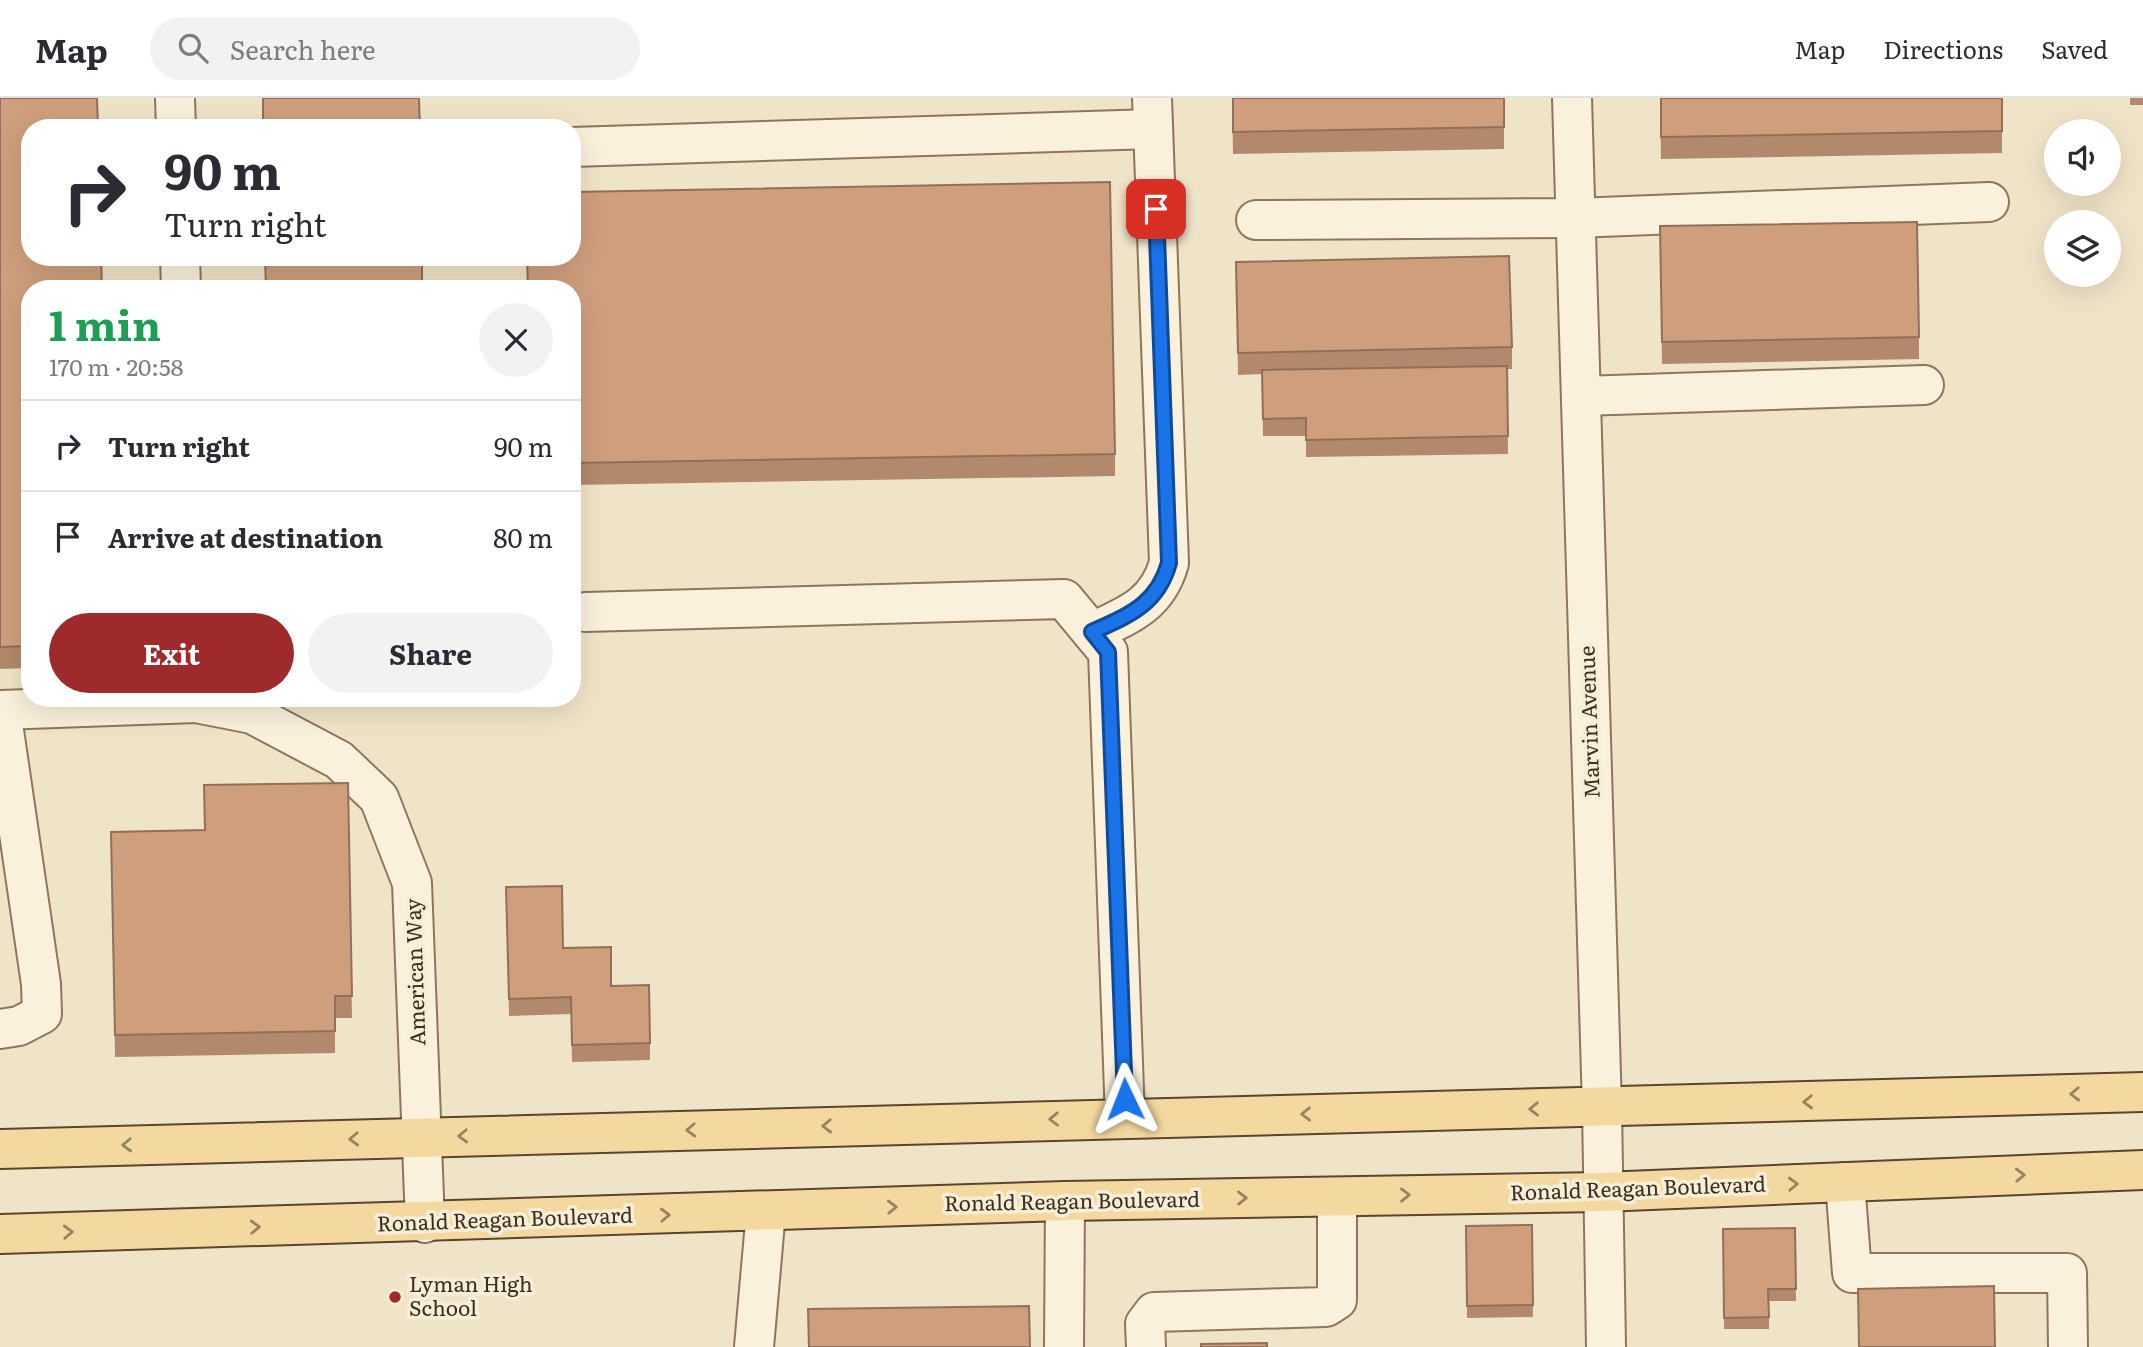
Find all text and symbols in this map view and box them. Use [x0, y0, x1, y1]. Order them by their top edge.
search box [150, 17, 640, 80]
text: Map [35, 24, 108, 73]
icon: search [174, 29, 212, 67]
text: Search here [230, 29, 376, 68]
text: Map [1794, 31, 1845, 66]
text: Directions [1883, 31, 2003, 66]
text: Saved [2041, 31, 2108, 66]
map controls [2044, 119, 2121, 287]
button: sound [2044, 119, 2121, 196]
text: 90 m [164, 132, 281, 205]
icon: right [49, 147, 140, 238]
pin [1126, 179, 1186, 239]
icon: arrive [1137, 190, 1175, 228]
text: Turn right [164, 199, 326, 247]
button: layers [2044, 210, 2121, 287]
text: 1 min [49, 292, 161, 354]
button: close [479, 303, 553, 377]
text: 170 m · 20:58 [49, 349, 183, 383]
text: Turn right [108, 426, 250, 465]
text: 90 m [494, 426, 553, 465]
icon: right [49, 427, 87, 465]
text: Arrive at destination [108, 517, 383, 556]
text: 80 m [493, 517, 553, 556]
icon: arrive [49, 518, 87, 556]
button: Exit [49, 613, 294, 693]
button: Share [308, 613, 553, 693]
street label: Marvin Avenue [1569, 645, 1606, 799]
street label: American Way [395, 897, 432, 1046]
position arrow [1088, 1062, 1162, 1136]
one-way arrow [2069, 1086, 2080, 1101]
one-way arrow [1802, 1094, 1813, 1109]
one-way arrow [1528, 1101, 1538, 1117]
one-way arrow [1300, 1106, 1311, 1122]
one-way arrow [1048, 1112, 1059, 1127]
one-way arrow [821, 1118, 832, 1133]
one-way arrow [685, 1122, 696, 1137]
one-way arrow [457, 1128, 468, 1143]
one-way arrow [348, 1131, 359, 1146]
one-way arrow [121, 1138, 132, 1153]
street label: Ronald Reagan Boulevard [1509, 1167, 1766, 1206]
one-way arrow [2015, 1168, 2026, 1183]
one-way arrow [1787, 1177, 1798, 1192]
street label: Ronald Reagan Boulevard [944, 1182, 1200, 1217]
one-way arrow [1400, 1188, 1411, 1203]
one-way arrow [1238, 1190, 1248, 1206]
street label: Ronald Reagan Boulevard [376, 1198, 633, 1237]
one-way arrow [887, 1199, 898, 1214]
one-way arrow [660, 1207, 671, 1222]
one-way arrow [249, 1220, 260, 1235]
one-way arrow [63, 1225, 74, 1240]
place label: Lyman High School [409, 1267, 533, 1322]
marker: Lyman High School [387, 1289, 403, 1305]

